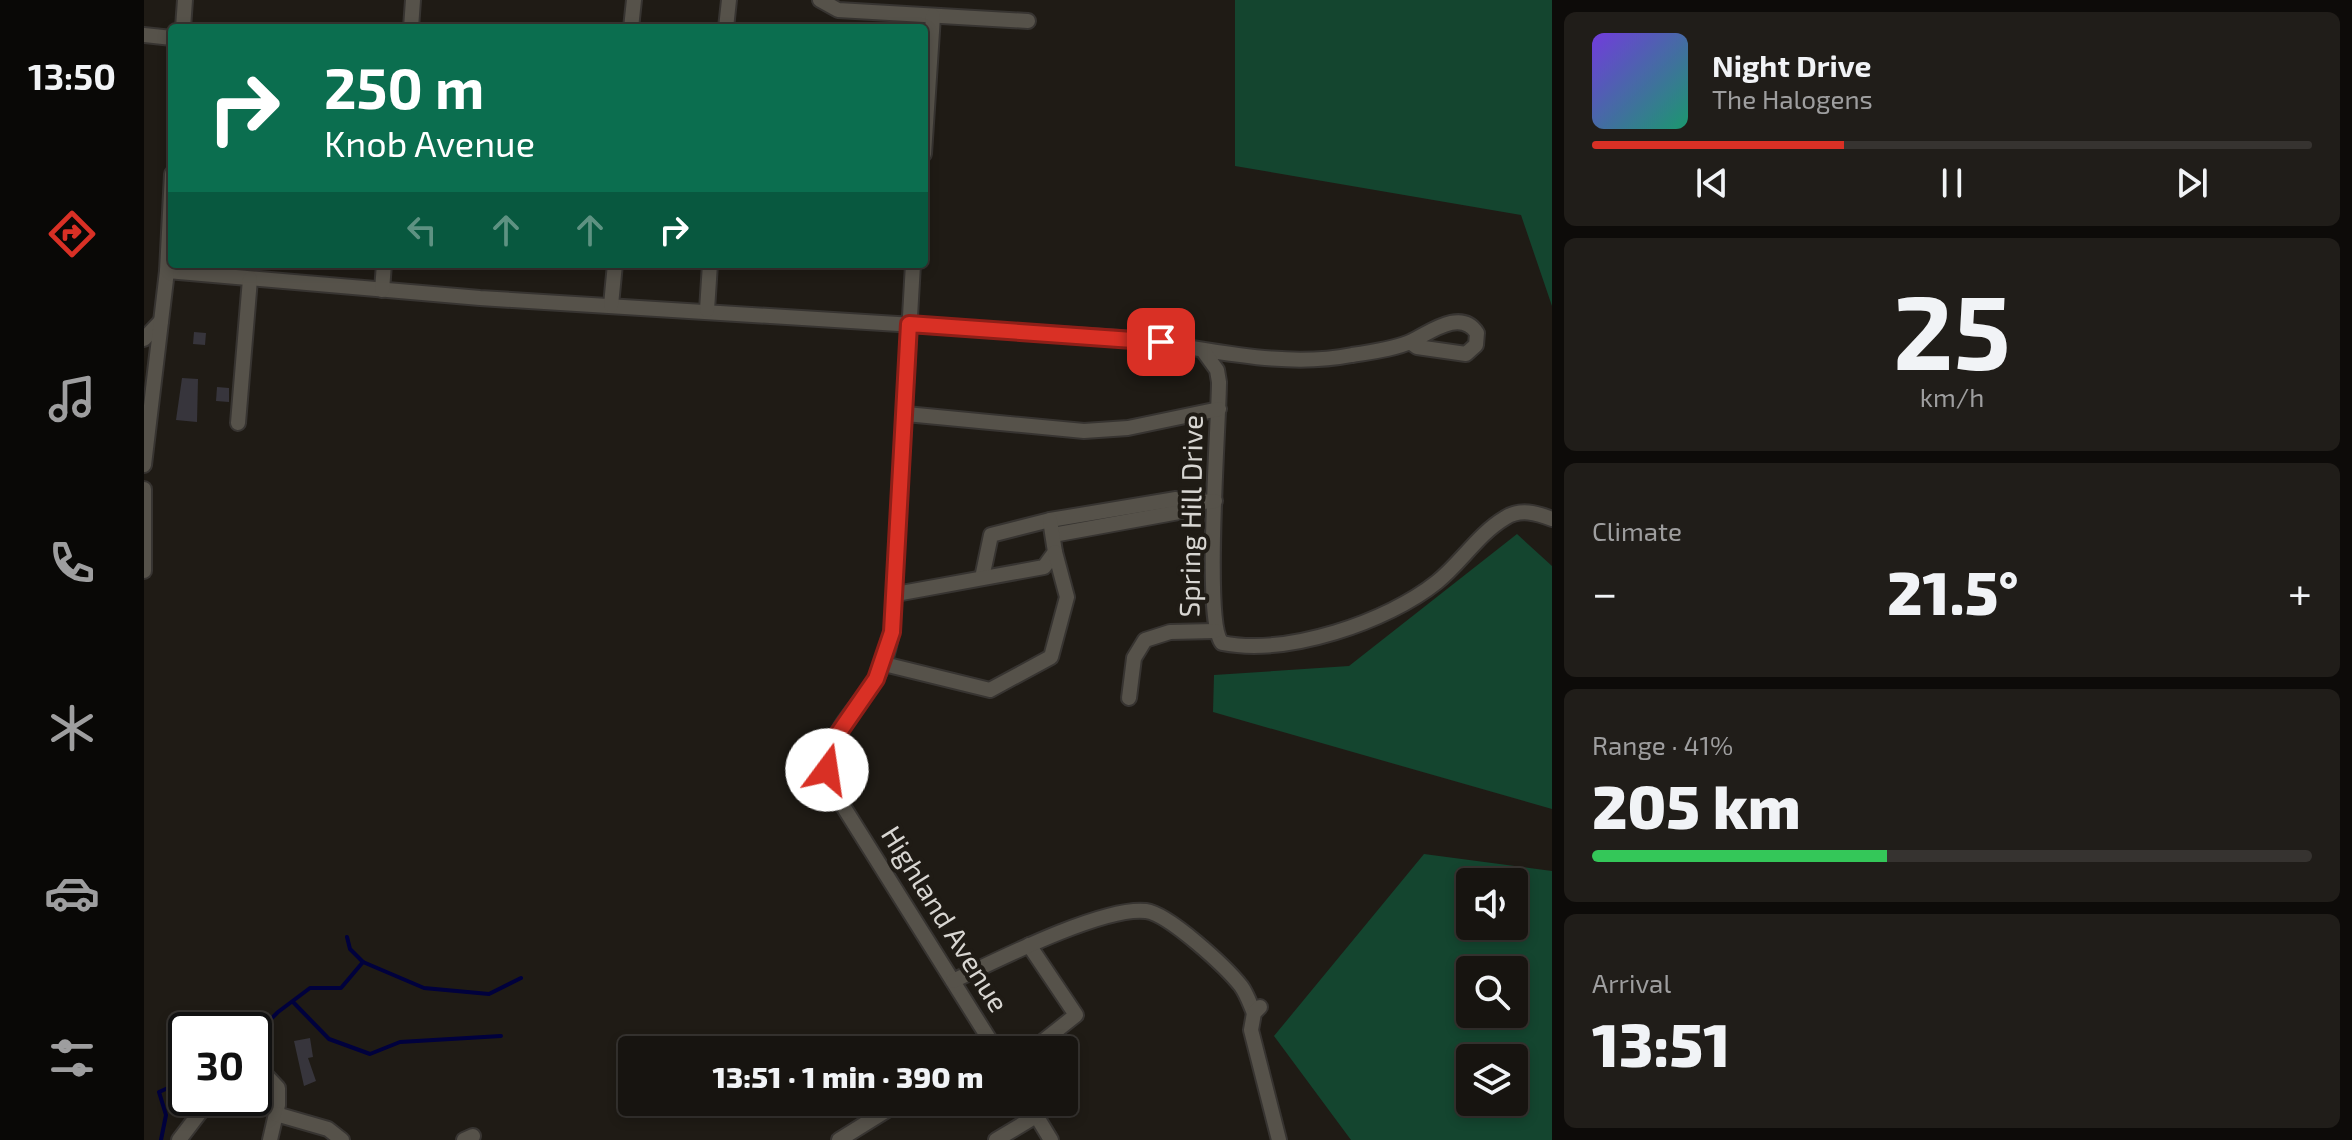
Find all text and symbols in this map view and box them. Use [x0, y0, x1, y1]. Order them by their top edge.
text: Night Drive [1712, 47, 1871, 83]
text: 250 m [324, 53, 484, 120]
text: 13:50 [28, 54, 116, 97]
icon: right [192, 56, 296, 160]
text: The Halogens [1712, 83, 1873, 114]
text: Knob Avenue [324, 121, 535, 164]
icon: previous [1690, 161, 1734, 205]
icon: pause [1930, 161, 1974, 205]
icon: next [2170, 161, 2214, 205]
icon: directions [44, 206, 100, 262]
icon: left [400, 208, 444, 252]
icon: ahead [484, 208, 528, 252]
icon: ahead [568, 208, 612, 252]
icon: right [652, 208, 696, 252]
text: 25 [1893, 266, 2011, 391]
pin [1127, 308, 1195, 376]
icon: arrive [1139, 320, 1183, 364]
icon: music [44, 371, 100, 427]
text: km/h [1920, 381, 1984, 412]
street label: Spring Hill Drive [1171, 414, 1209, 618]
text: Climate [1592, 515, 1682, 546]
icon: phone [44, 535, 100, 591]
text: 21.5° [1887, 555, 2018, 627]
text: − [1592, 565, 1618, 618]
text: + [2288, 565, 2312, 618]
icon: climate [44, 700, 100, 756]
position arrow [785, 728, 869, 812]
text: Range · 41% [1592, 729, 1733, 760]
text: 205 km [1592, 769, 1801, 841]
street label: Highland Avenue [875, 819, 1017, 1018]
icon: car [44, 865, 100, 921]
map controls [1456, 868, 1528, 1116]
button: sound [1456, 868, 1528, 940]
button: search [1456, 956, 1528, 1028]
text: Arrival [1592, 967, 1671, 998]
text: 13:51 [1592, 1007, 1730, 1079]
speed limit sign: 30 [168, 1012, 272, 1116]
icon: filters [44, 1030, 100, 1086]
button: layers [1456, 1044, 1528, 1116]
text: 13:51 · 1 min · 390 m [712, 1058, 984, 1094]

